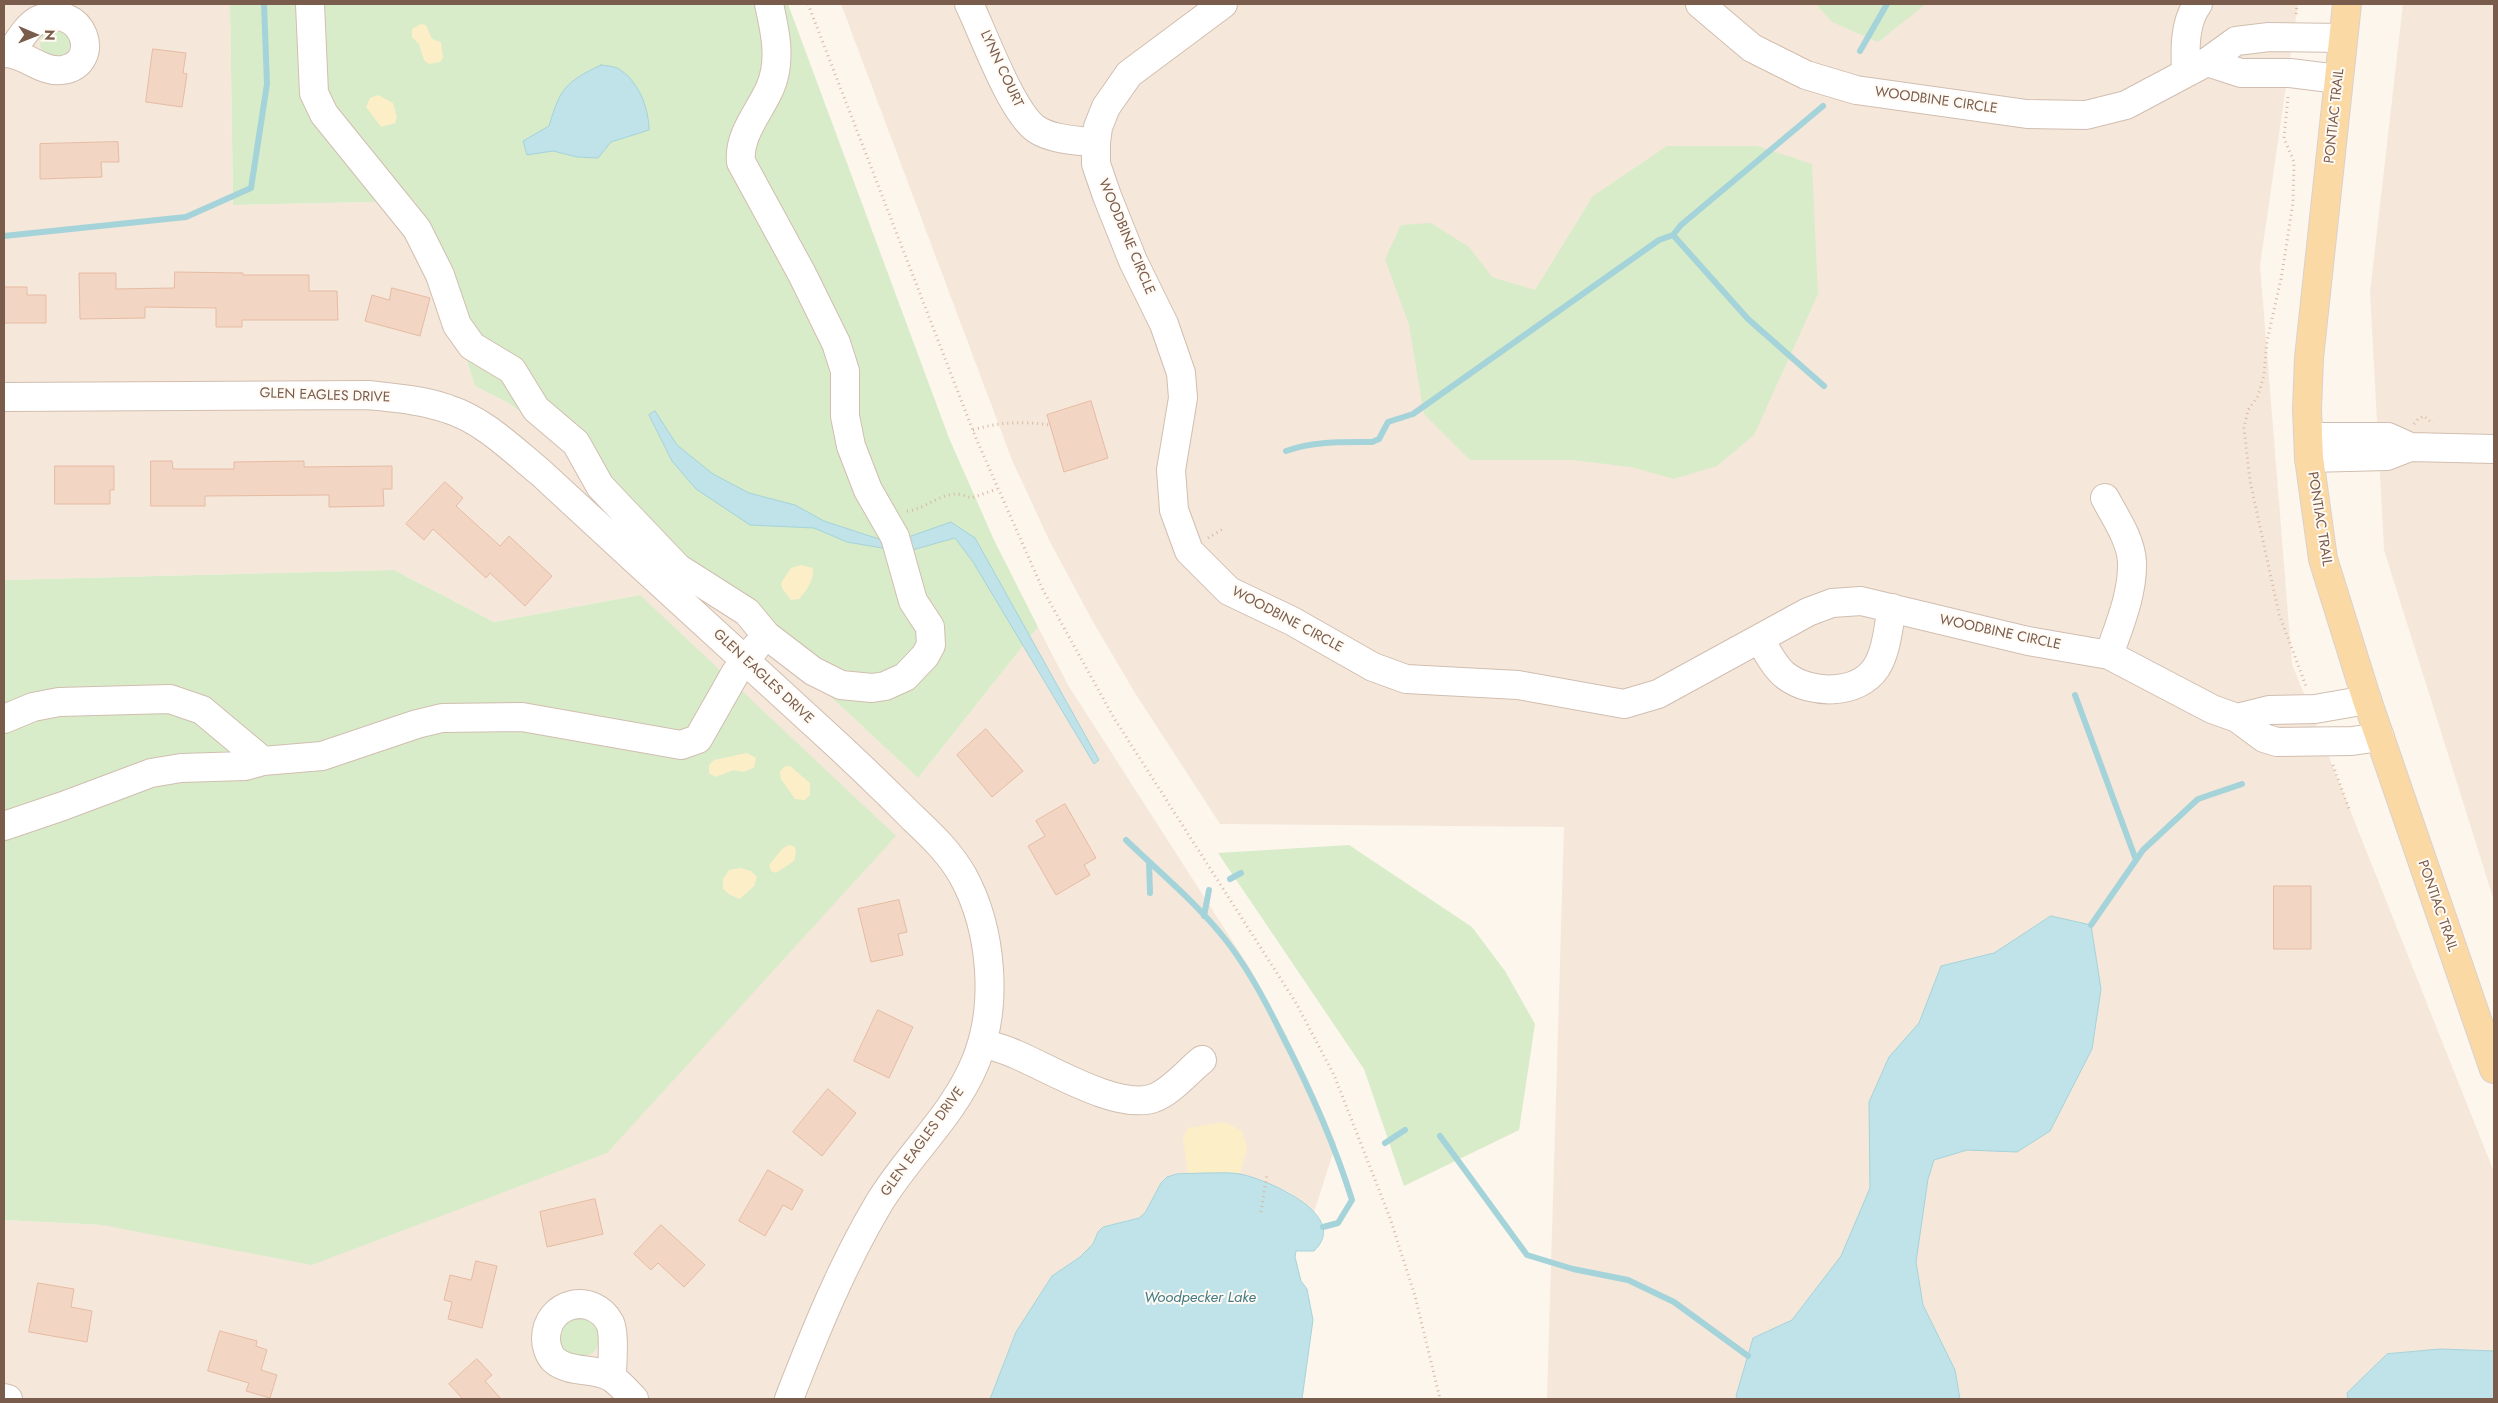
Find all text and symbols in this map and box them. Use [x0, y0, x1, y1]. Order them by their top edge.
north arrow [10, 10, 60, 60]
street label: LYNN COURT [976, 28, 1026, 110]
text: N [40, 30, 60, 41]
street label: PONTIAC TRAIL [2322, 68, 2348, 164]
street label: WOODBINE CIRCLE [1874, 84, 1998, 118]
street label: WOODBINE CIRCLE [1094, 177, 1158, 297]
street label: GLEN EAGLES DRIVE [259, 385, 391, 407]
street label: PONTIAC TRAIL [2303, 471, 2335, 567]
street label: WOODBINE CIRCLE [1228, 584, 1346, 656]
street label: WOODBINE CIRCLE [1938, 612, 2062, 654]
street label: GLEN EAGLES DRIVE [709, 626, 817, 728]
street label: PONTIAC TRAIL [2414, 858, 2460, 954]
street label: GLEN EAGLES DRIVE [878, 1084, 968, 1200]
water label: Woodpecker Lake [1144, 1289, 1256, 1307]

